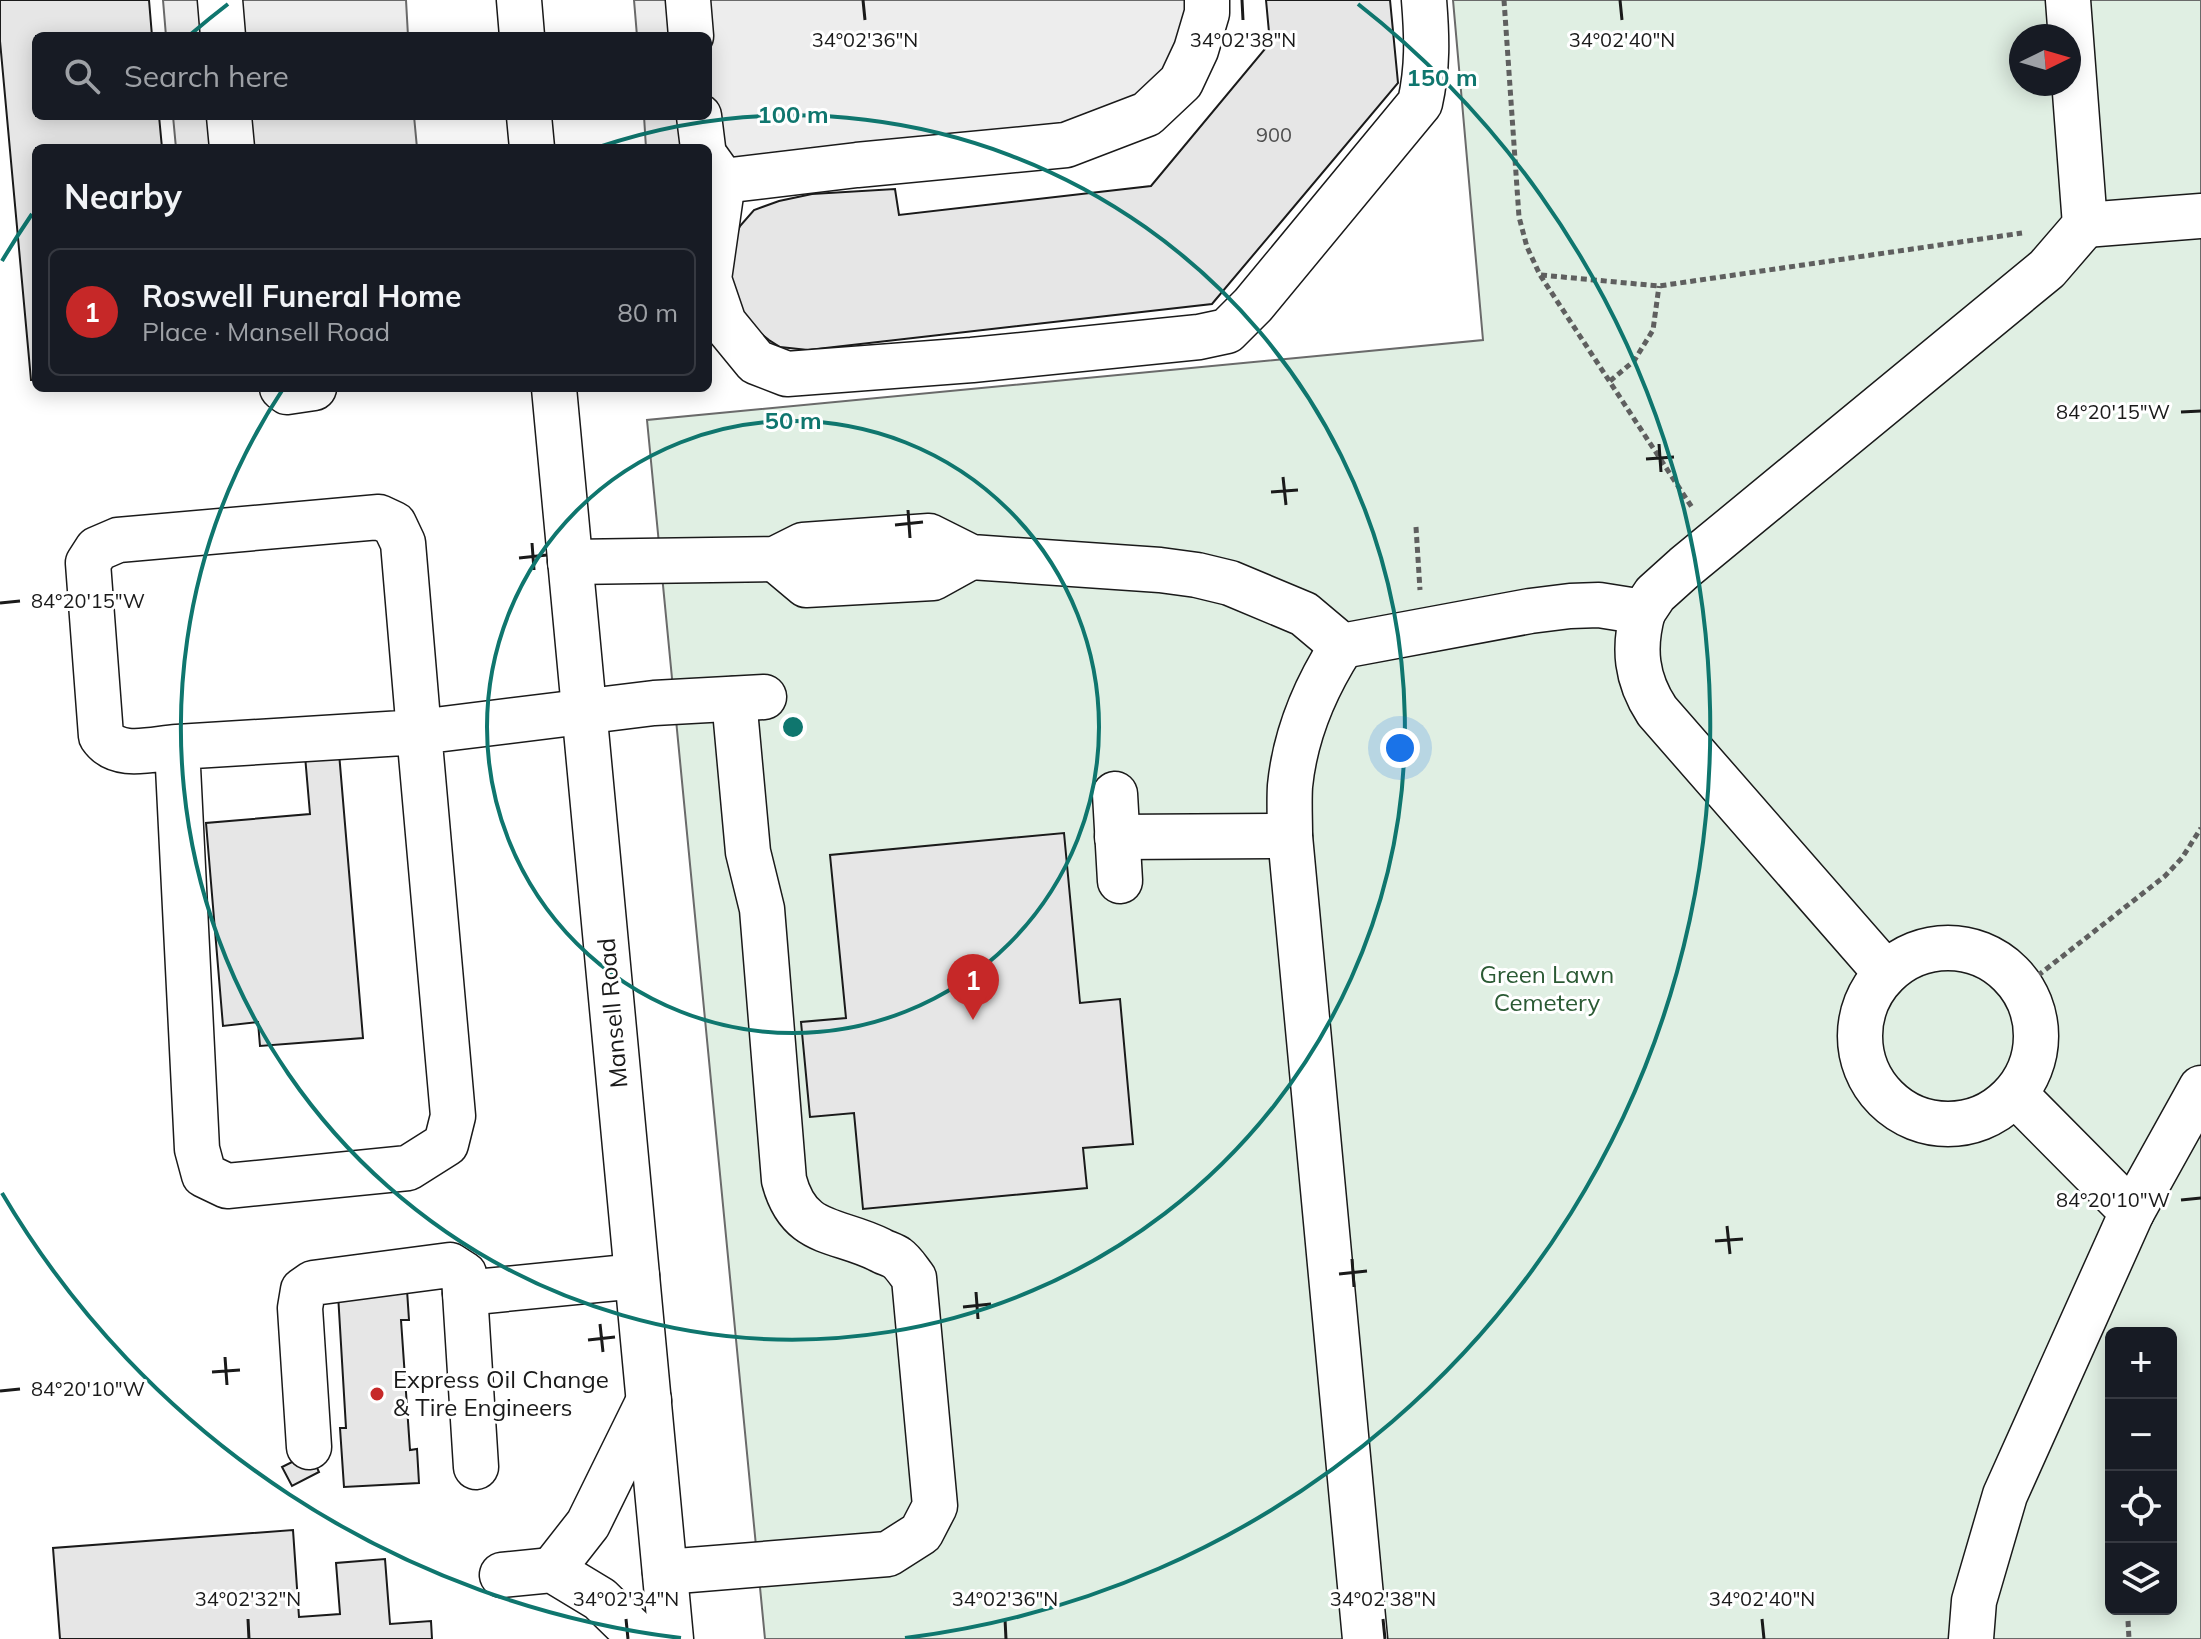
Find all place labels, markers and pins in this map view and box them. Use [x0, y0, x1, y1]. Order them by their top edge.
centre of rings [779, 713, 807, 741]
pin: 1 [947, 954, 999, 1020]
place label: Express Oil Change & Tire Engineers [393, 1364, 609, 1422]
marker: Express Oil Change & Tire Engineers [368, 1385, 386, 1403]

